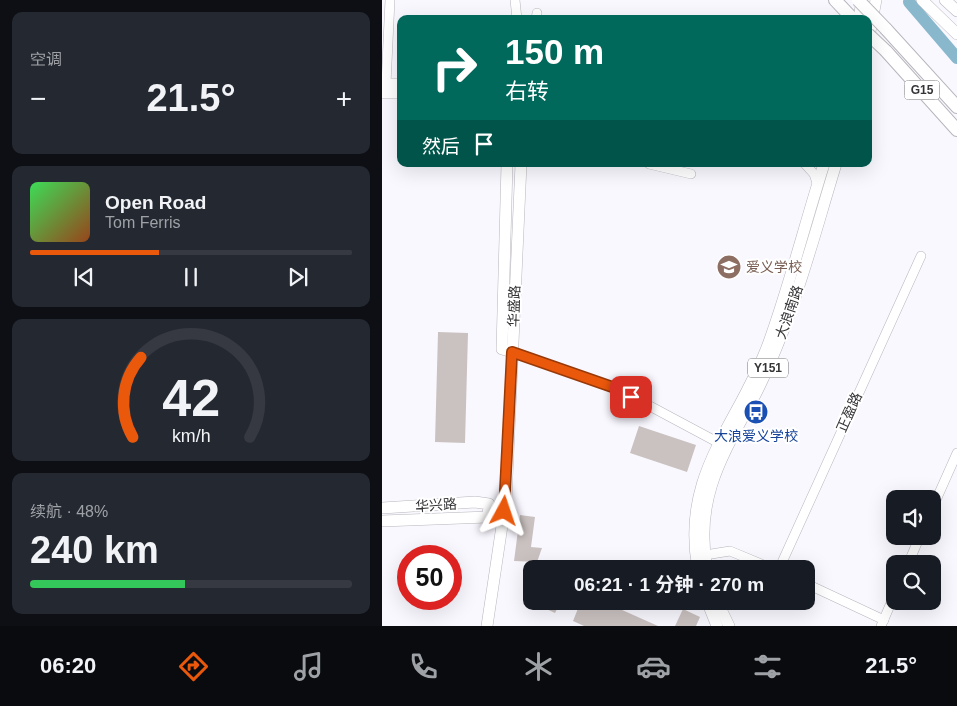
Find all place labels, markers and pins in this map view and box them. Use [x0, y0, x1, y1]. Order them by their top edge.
school or university icon: 爱义学校 [716, 254, 742, 280]
place label: 爱义学校 [746, 259, 802, 275]
pin [610, 376, 652, 418]
bus stop icon: 大浪爱义学校 [743, 399, 769, 425]
place label: 大浪爱义学校 [714, 428, 798, 444]

